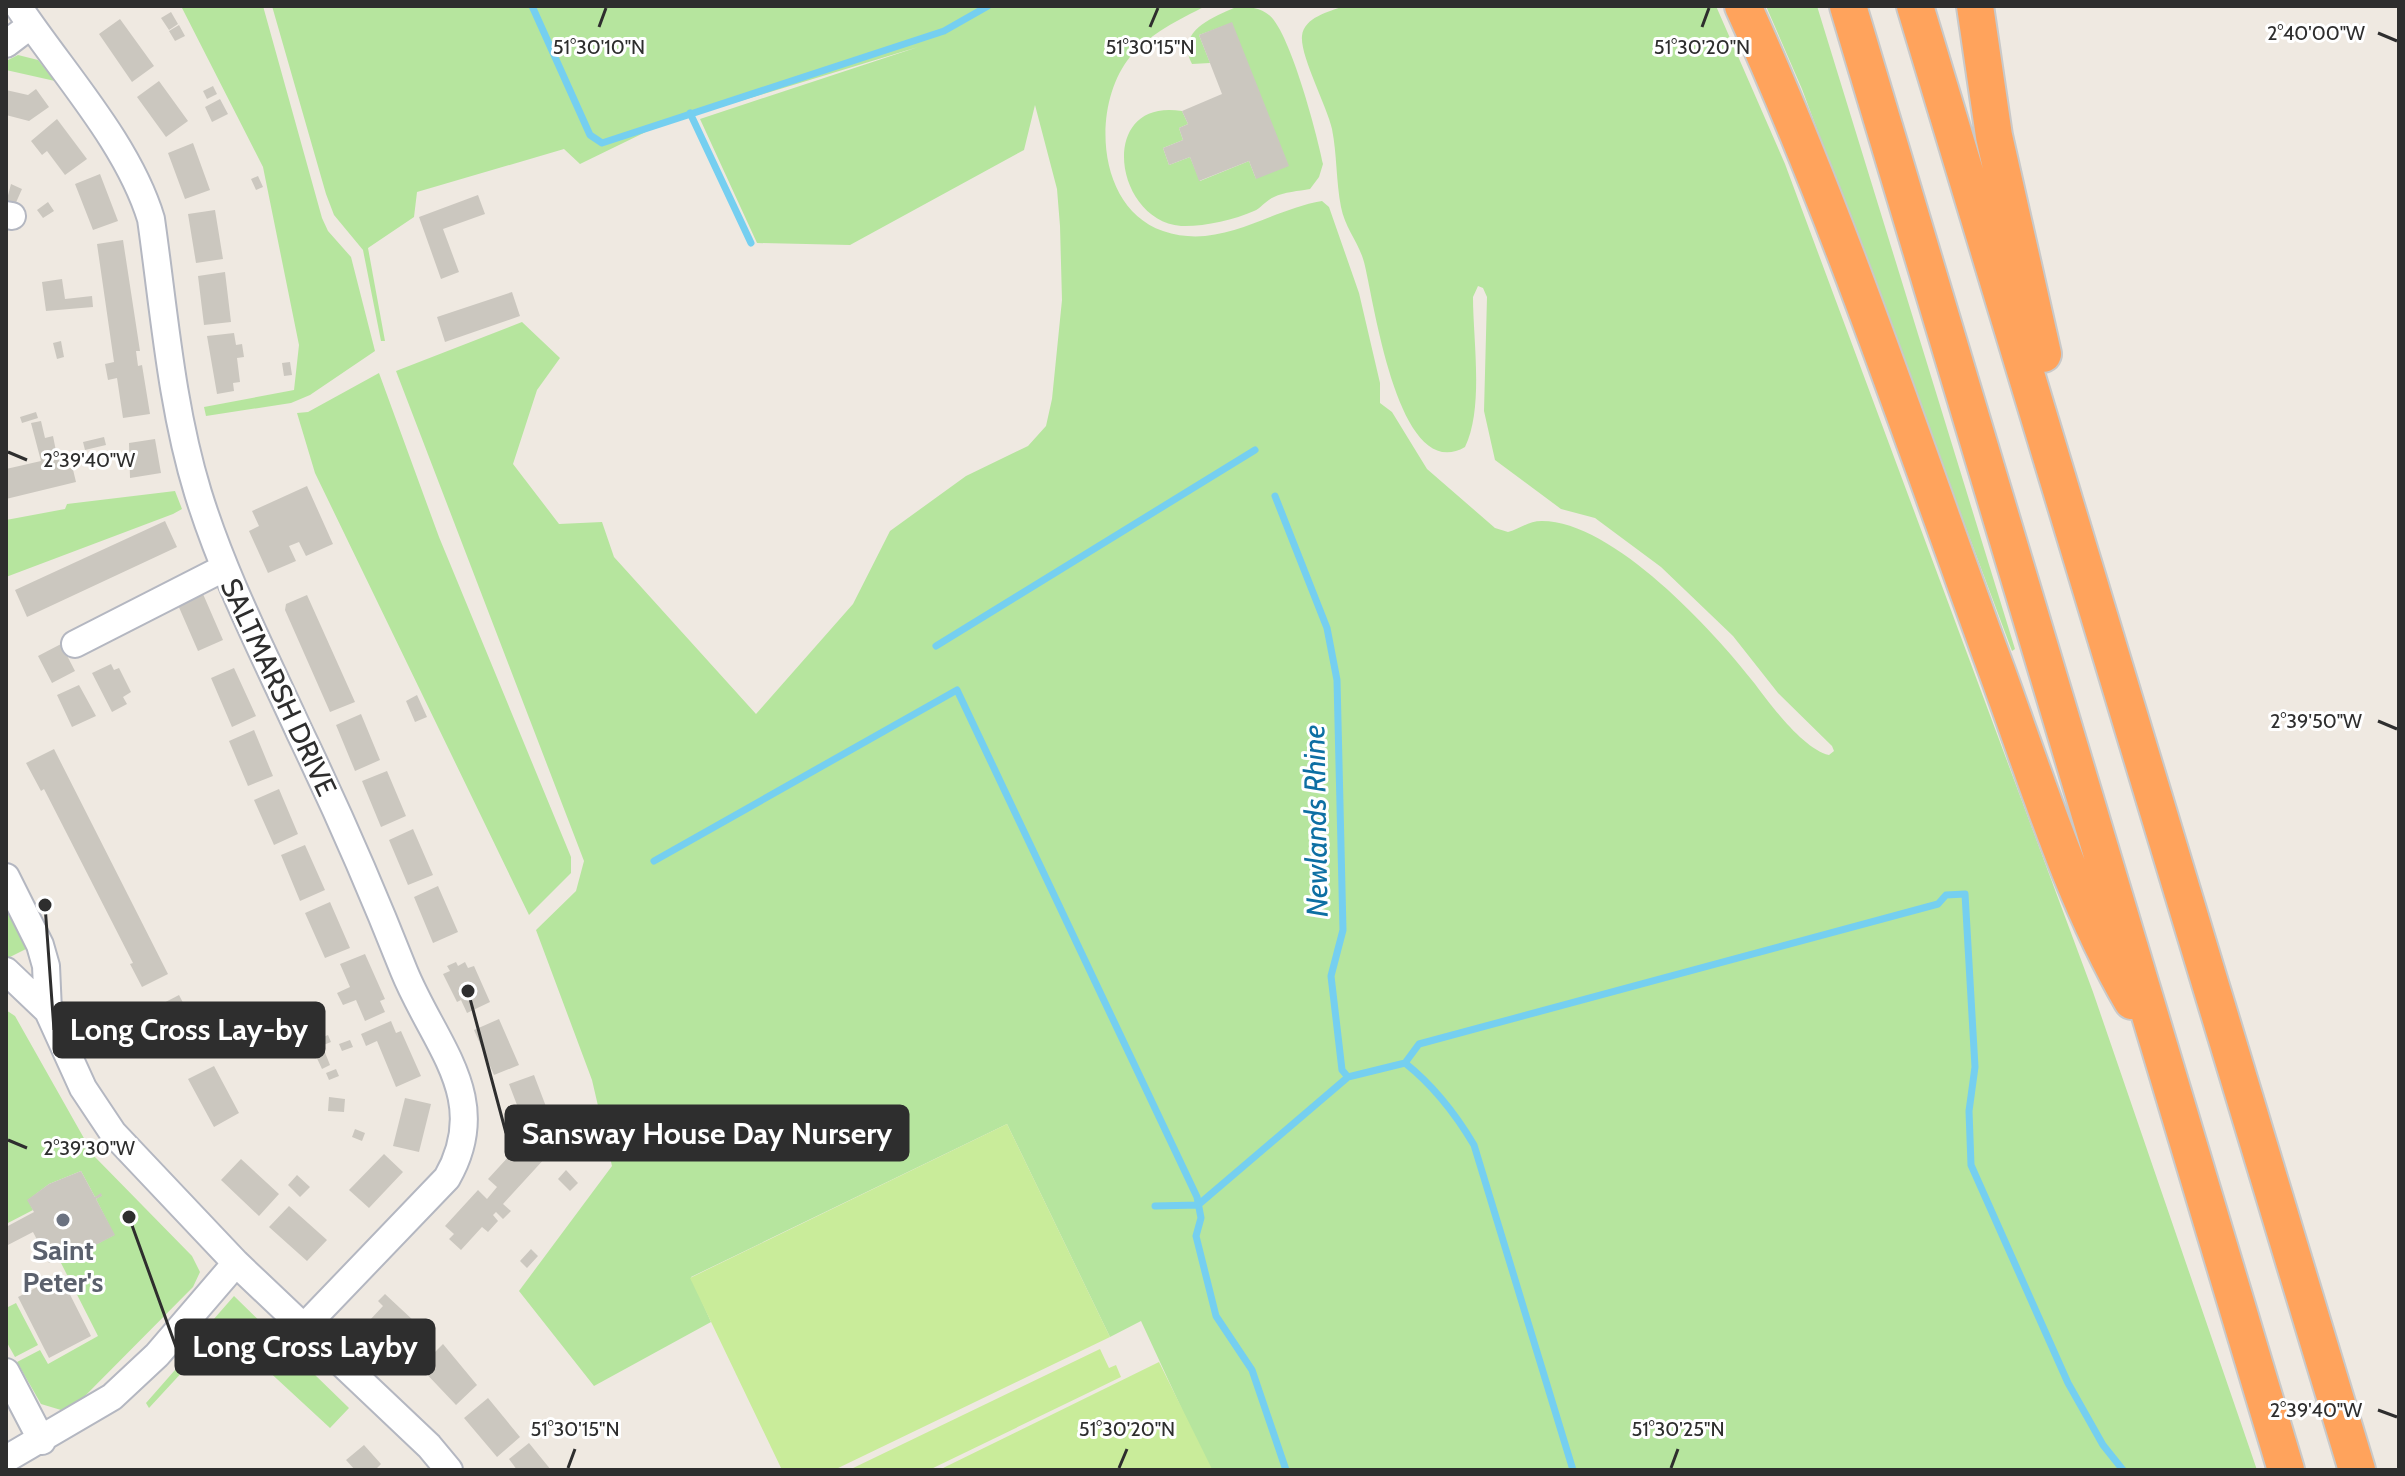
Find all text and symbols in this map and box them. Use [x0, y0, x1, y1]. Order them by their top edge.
text: 2°40'00"W [2267, 21, 2365, 45]
text: 51°30'10"N [553, 35, 645, 59]
text: 51°30'15"N [1105, 35, 1195, 59]
text: 51°30'20"N [1654, 35, 1750, 59]
text: 2°39'40"W [43, 448, 135, 472]
street label: SALTMARSH DRIVE [214, 573, 344, 801]
text: 2°39'50"W [2270, 709, 2362, 733]
water label: Newlands Rhine [1295, 724, 1336, 918]
callout: Long Cross Lay-by [54, 1003, 324, 1057]
text: Long Cross Lay-by [70, 1011, 309, 1048]
callout: Sansway House Day Nursery [506, 1106, 908, 1160]
text: Sansway House Day Nursery [522, 1115, 893, 1152]
text: 2°39'30"W [43, 1136, 135, 1160]
marker: Saint Peter's [54, 1211, 72, 1229]
place label: Saint Peter's [23, 1233, 104, 1299]
callout: Long Cross Layby [176, 1320, 434, 1374]
text: Long Cross Layby [192, 1328, 419, 1365]
text: 2°39'40"W [2270, 1398, 2362, 1422]
text: 51°30'15"N [530, 1417, 620, 1441]
text: 51°30'20"N [1079, 1417, 1175, 1441]
text: 51°30'25"N [1631, 1417, 1725, 1441]

